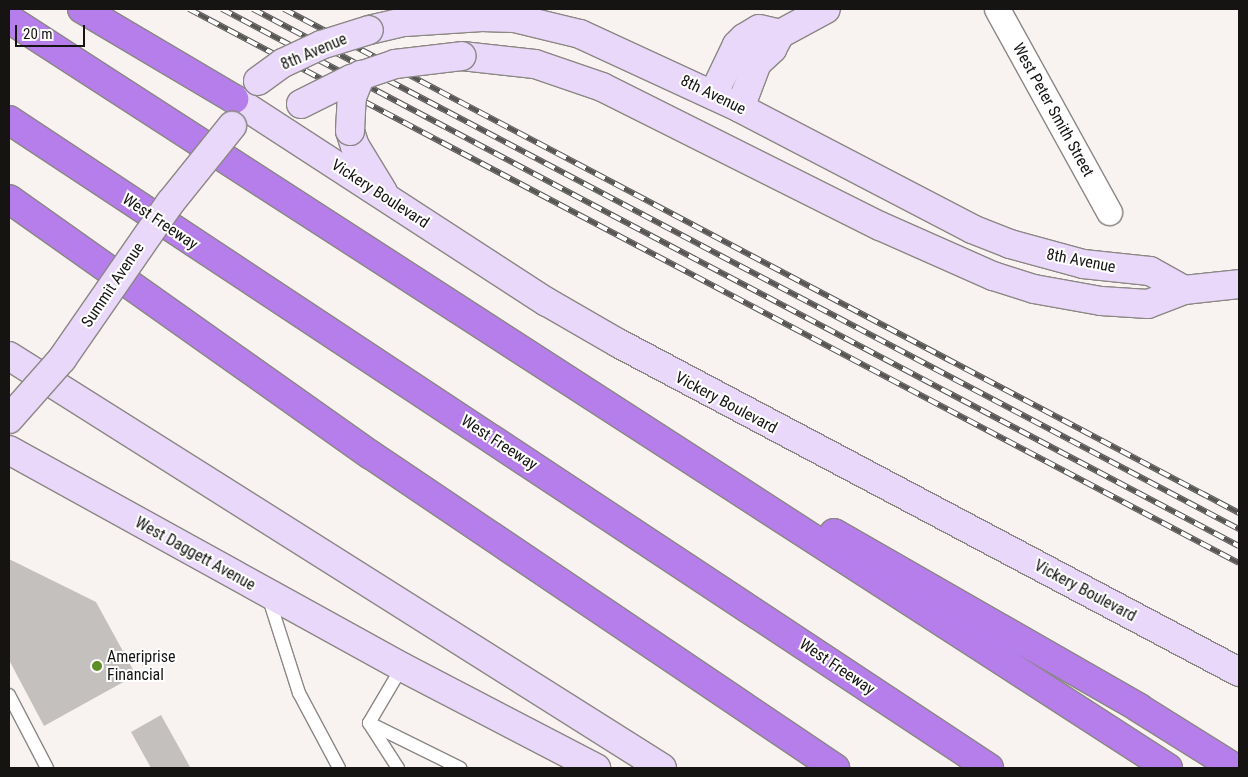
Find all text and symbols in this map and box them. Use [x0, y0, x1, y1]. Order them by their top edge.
scale bar [18, 15, 88, 47]
text: 20 m [23, 25, 53, 43]
street label: 8th Avenue [278, 29, 350, 75]
street label: West Peter Smith Street [1008, 40, 1098, 180]
street label: 8th Avenue [677, 71, 749, 119]
street label: Vickery Boulevard [328, 155, 432, 233]
street label: West Freeway [119, 190, 201, 254]
street label: Summit Avenue [78, 239, 148, 331]
street label: 8th Avenue [1045, 245, 1117, 277]
street label: Vickery Boulevard [672, 368, 780, 438]
street label: West Freeway [457, 411, 541, 475]
street label: West Daggett Avenue [132, 513, 258, 595]
street label: Vickery Boulevard [1031, 556, 1139, 626]
street label: West Freeway [796, 635, 878, 699]
place label: Ameriprise Financial [107, 647, 176, 685]
marker: Ameriprise Financial [91, 660, 103, 672]

